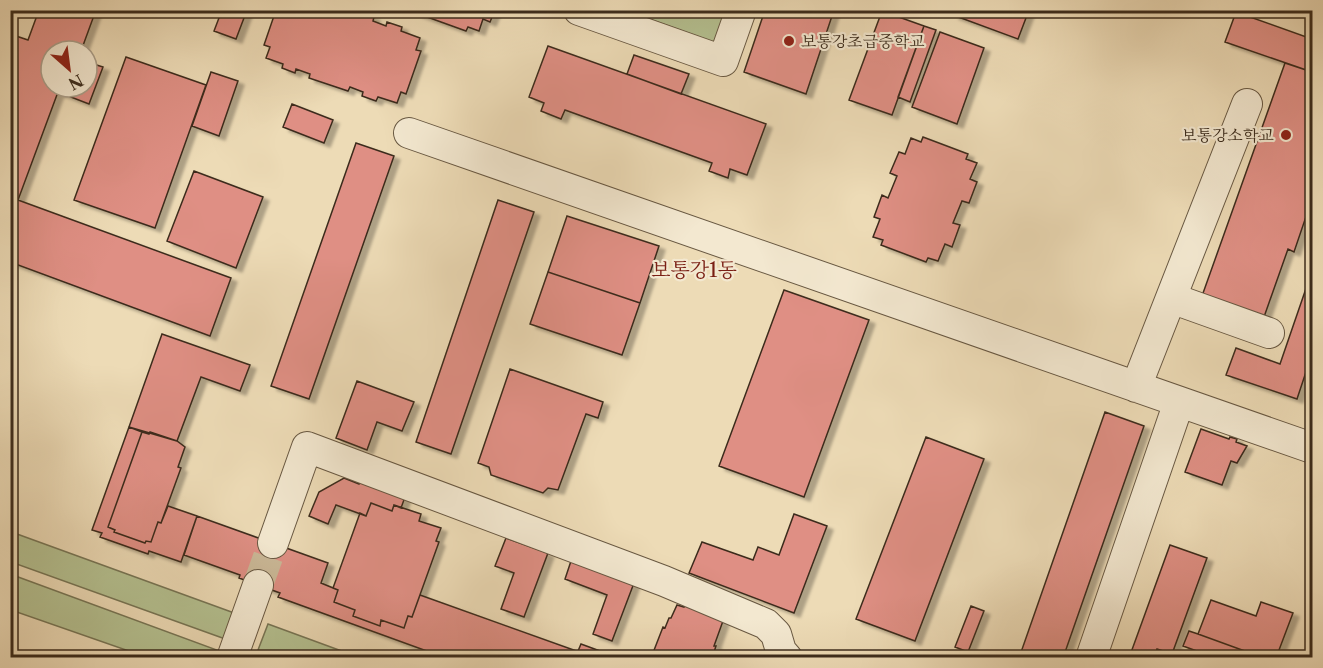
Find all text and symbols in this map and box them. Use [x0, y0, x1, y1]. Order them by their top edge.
place label: 보통강초급중학교 [801, 31, 925, 51]
marker: 보통강초급중학교 [782, 34, 796, 48]
north arrow [39, 39, 99, 99]
text: N [65, 70, 87, 94]
place label: 보통강소학교 [1181, 125, 1274, 145]
marker: 보통강소학교 [1279, 128, 1293, 142]
district label: 보통강1동 [651, 258, 737, 282]

